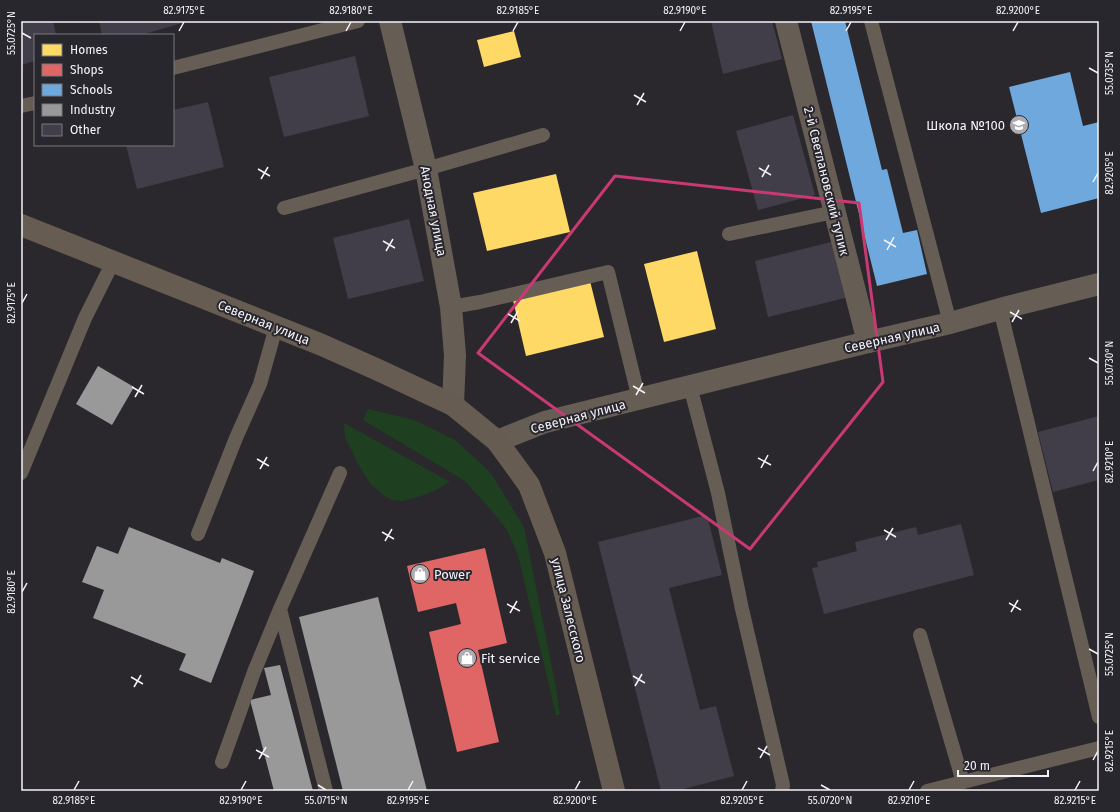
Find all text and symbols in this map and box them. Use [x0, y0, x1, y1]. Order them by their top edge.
text: 82.9175°E [163, 5, 205, 17]
text: 82.9180°E [329, 5, 373, 17]
text: 82.9185°E [497, 5, 539, 17]
text: 82.9190°E [663, 5, 707, 17]
text: 82.9195°E [830, 5, 872, 17]
text: 82.9200°E [996, 5, 1040, 17]
text: 55.0725°N [6, 11, 18, 55]
legend [34, 34, 174, 146]
text: Homes [70, 43, 108, 57]
text: 55.0735°N [1104, 51, 1116, 95]
text: Shops [70, 63, 104, 77]
text: Schools [70, 83, 113, 97]
text: Industry [70, 103, 115, 117]
street label: 2-й Светлановский тупик [801, 105, 852, 257]
school or university icon: Школа №100 [1008, 114, 1030, 136]
place label: Школа №100 [926, 118, 1005, 133]
text: Other [70, 123, 101, 137]
text: 82.9205°E [1104, 151, 1116, 195]
street label: Анодная улица [417, 165, 450, 257]
text: 82.9175°E [6, 282, 18, 324]
street label: Северная улица [216, 297, 312, 348]
street label: Северная улица [843, 319, 941, 356]
text: 55.0730°N [1104, 341, 1116, 385]
street label: Северная улица [529, 397, 627, 436]
text: 82.9210°E [1104, 441, 1116, 483]
street label: улица Залесского [548, 556, 589, 664]
shop icon: Power [409, 563, 431, 585]
place label: Power [434, 567, 470, 582]
text: 82.9180°E [6, 570, 18, 614]
text: 55.0725°N [1104, 632, 1116, 676]
shop icon: Fit service [456, 647, 478, 669]
place label: Fit service [481, 651, 540, 666]
text: 82.9215°E [1104, 730, 1116, 772]
scale bar [958, 752, 1048, 778]
text: 20 m [964, 759, 990, 773]
text: 82.9185°E [53, 795, 95, 807]
text: 82.9190°E [219, 795, 263, 807]
text: 55.0715°N [304, 795, 348, 807]
text: 82.9195°E [387, 795, 429, 807]
text: 82.9200°E [553, 795, 597, 807]
text: 82.9205°E [720, 795, 764, 807]
text: 55.0720°N [808, 795, 852, 807]
text: 82.9210°E [888, 795, 930, 807]
text: 82.9215°E [1054, 795, 1096, 807]

